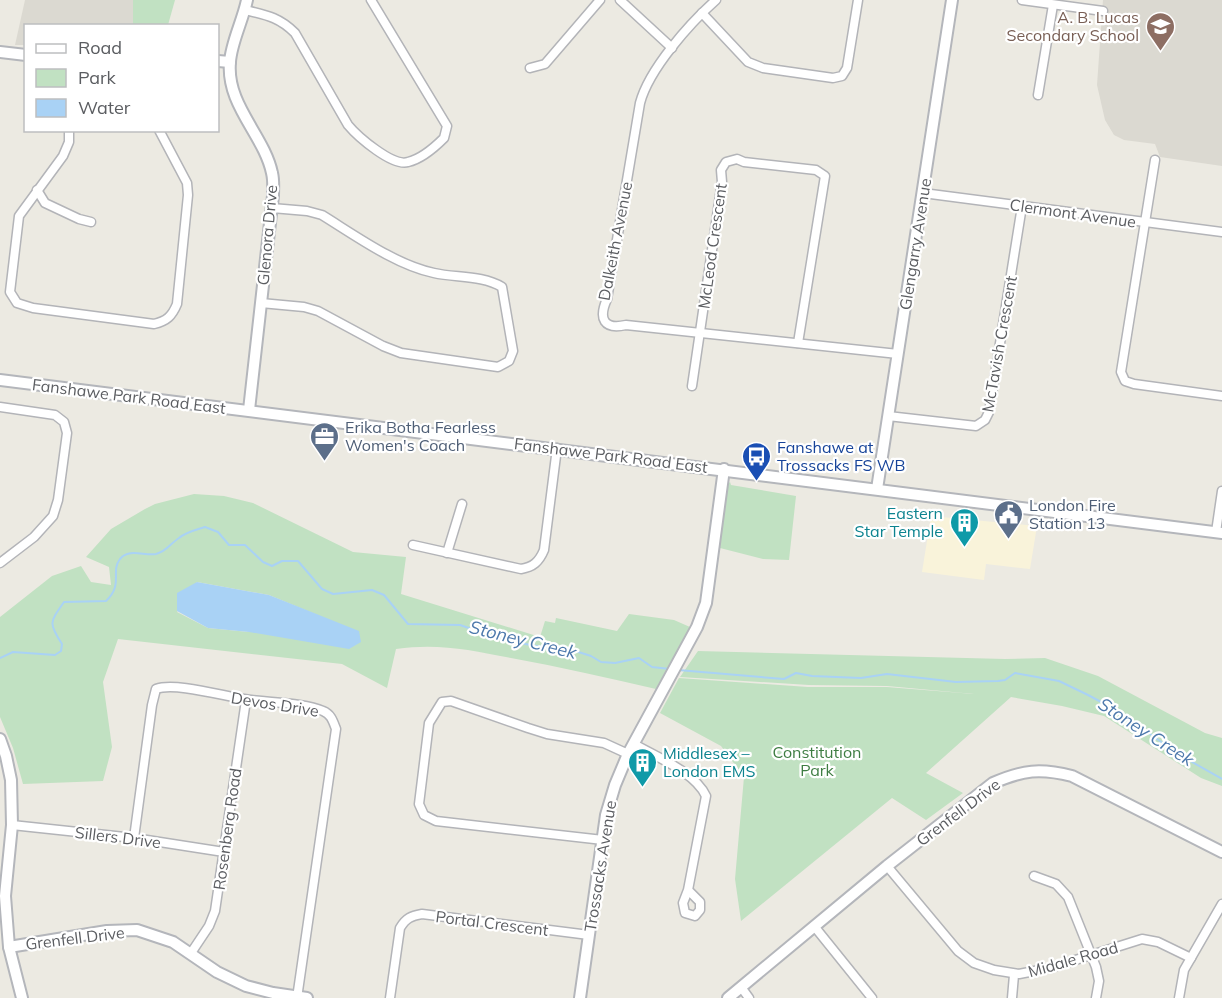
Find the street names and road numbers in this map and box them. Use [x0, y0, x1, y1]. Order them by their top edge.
street label: Glengarry Avenue [895, 177, 935, 311]
street label: Dalkeith Avenue [594, 180, 636, 302]
street label: McLeod Crescent [693, 182, 731, 310]
street label: Glenora Drive [253, 184, 281, 286]
street label: Clermont Avenue [1009, 194, 1137, 232]
street label: McTavish Crescent [977, 274, 1021, 414]
street label: Fanshawe Park Road East [31, 374, 227, 418]
street label: Fanshawe Park Road East [513, 433, 709, 477]
street label: Devos Drive [230, 687, 320, 721]
street label: Rosenberg Road [209, 767, 245, 891]
street label: Grenfell Drive [912, 774, 1004, 850]
street label: Trossacks Avenue [580, 799, 620, 933]
street label: Sillers Drive [74, 822, 162, 852]
street label: Portal Crescent [435, 906, 550, 940]
street label: Grenfell Drive [24, 922, 126, 954]
street label: Midale Road [1026, 937, 1120, 981]

